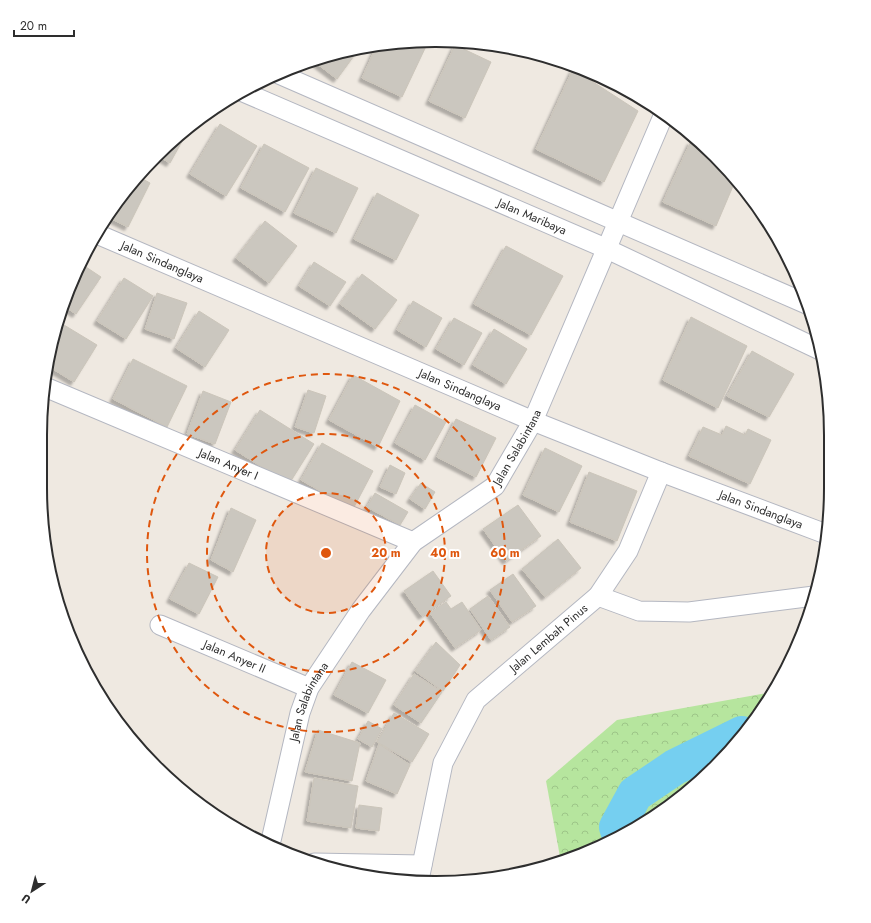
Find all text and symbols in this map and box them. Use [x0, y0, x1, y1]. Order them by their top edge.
scale bar [14, 12, 74, 38]
text: 20 m [20, 17, 47, 35]
street label: Jalan Maribaya [493, 193, 570, 239]
street label: Jalan Sindanglaya [116, 235, 207, 288]
street label: Jalan Sindanglaya [414, 363, 504, 415]
street label: Jalan Salabintana [487, 407, 546, 491]
street label: Jalan Anyer I [194, 443, 261, 485]
street label: Jalan Sindanglaya [715, 485, 806, 534]
text: 20 m [371, 544, 401, 562]
text: 40 m [430, 544, 460, 562]
text: 60 m [490, 544, 520, 562]
centre of rings [319, 546, 333, 560]
street label: Jalan Lembah Pinus [504, 599, 592, 678]
street label: Jalan Anyer II [199, 635, 269, 678]
street label: Jalan Salabintana [284, 658, 333, 745]
north arrow [12, 871, 52, 911]
text: U [18, 890, 34, 908]

